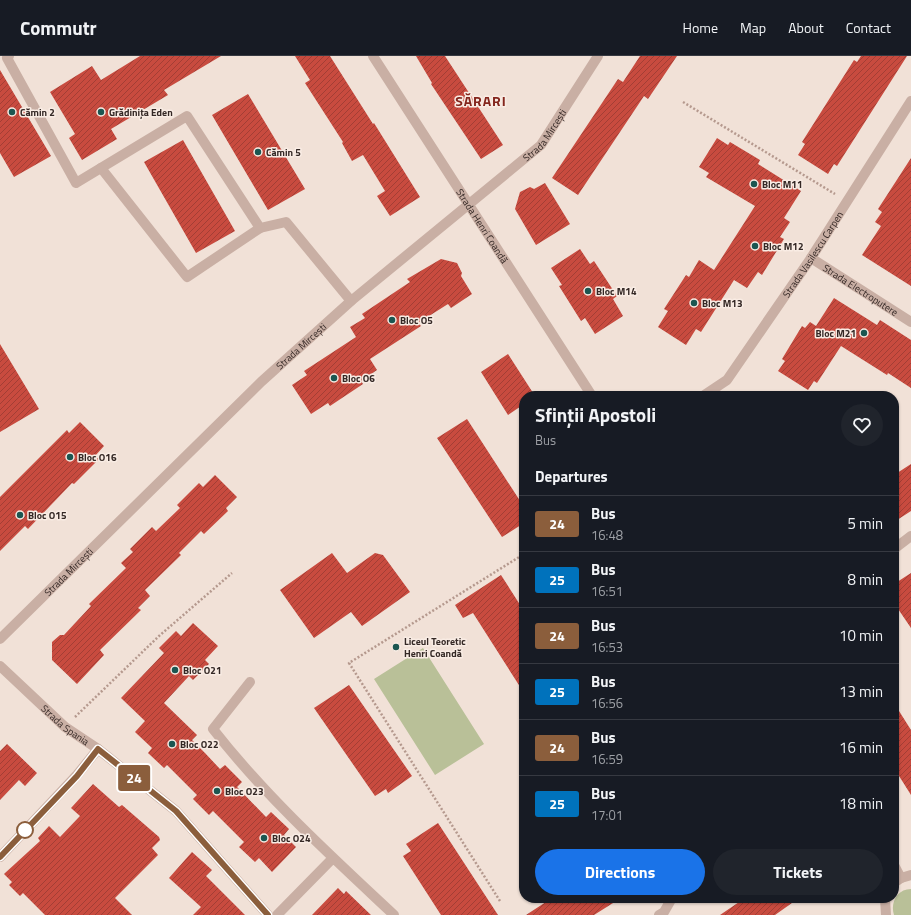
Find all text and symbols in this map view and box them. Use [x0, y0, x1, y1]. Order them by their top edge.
text: Commutr [20, 13, 97, 42]
text: Home [683, 17, 718, 38]
text: Map [740, 17, 766, 38]
text: About [788, 17, 824, 38]
text: Contact [846, 17, 891, 38]
district label: SĂRARI [455, 90, 507, 111]
place label: Cămin 2 [20, 105, 55, 120]
place label: Grădinița Eden [109, 105, 173, 120]
street label: Strada Mircești [519, 106, 570, 165]
marker: Cămin 2 [7, 107, 17, 117]
marker: Grădinița Eden [96, 107, 106, 117]
place label: Cămin 5 [266, 145, 301, 160]
marker: Cămin 5 [253, 147, 263, 157]
place label: Bloc M11 [762, 177, 803, 192]
marker: Bloc M11 [749, 179, 759, 189]
street label: Strada Henri Coandă [453, 186, 512, 266]
street label: Strada Vasilescu Carpen [779, 208, 847, 300]
place label: Bloc M12 [763, 239, 804, 254]
marker: Bloc M12 [750, 241, 760, 251]
street label: Strada Electroputere [820, 260, 901, 320]
place label: Bloc M14 [596, 284, 637, 299]
marker: Bloc M14 [583, 286, 593, 296]
place label: Bloc M13 [702, 296, 743, 311]
marker: Bloc M13 [689, 298, 699, 308]
place label: Bloc O5 [400, 313, 433, 328]
marker: Bloc O5 [387, 315, 397, 325]
street label: Strada Mircești [272, 319, 330, 373]
place label: Bloc M21 [815, 326, 856, 341]
marker: Bloc M21 [859, 328, 869, 338]
place label: Bloc O6 [342, 371, 375, 386]
marker: Bloc O6 [329, 373, 339, 383]
text: Sfinții Apostoli [535, 400, 656, 429]
button: heart [841, 404, 883, 446]
text: Bus [535, 430, 556, 450]
place label: Bloc O16 [78, 450, 117, 465]
marker: Bloc O16 [65, 452, 75, 462]
text: Departures [535, 465, 608, 488]
text: Bus [591, 502, 616, 525]
place label: Bloc O15 [28, 508, 67, 523]
marker: Bloc O15 [15, 510, 25, 520]
text: 5 min [847, 512, 883, 535]
text: 24 [549, 513, 565, 534]
text: 16:48 [591, 525, 623, 545]
street label: Strada Mircești [40, 544, 96, 599]
text: Bus [591, 558, 616, 581]
text: 8 min [847, 568, 883, 591]
text: 25 [549, 569, 565, 590]
text: 16:51 [591, 581, 623, 601]
text: Bus [591, 614, 616, 637]
text: 10 min [839, 624, 883, 647]
text: 24 [549, 625, 565, 646]
place label: Liceul Teoretic Henri Coandă [404, 634, 466, 661]
text: 16:53 [591, 637, 623, 657]
marker: Liceul Teoretic Henri Coandă [391, 642, 401, 652]
place label: Bloc O21 [183, 663, 222, 678]
marker: Bloc O21 [170, 665, 180, 675]
text: Bus [591, 670, 616, 693]
text: 13 min [839, 680, 883, 703]
text: 25 [549, 681, 565, 702]
text: 16:56 [591, 693, 623, 713]
street label: Strada Spania [38, 701, 92, 749]
text: Bus [591, 726, 616, 749]
text: 16 min [839, 736, 883, 759]
place label: Bloc O22 [180, 737, 219, 752]
text: 24 [549, 737, 565, 758]
marker: Bloc O22 [167, 739, 177, 749]
text: 16:59 [591, 749, 623, 769]
line badge: 24 [116, 765, 152, 791]
text: 24 [126, 767, 142, 788]
text: Bus [591, 782, 616, 805]
place label: Bloc O23 [225, 784, 264, 799]
marker: Bloc O23 [212, 786, 222, 796]
text: 18 min [839, 792, 883, 815]
text: 25 [549, 793, 565, 814]
text: 17:01 [591, 805, 623, 825]
unlabelled marker [16, 821, 34, 839]
place label: Bloc O24 [272, 831, 311, 846]
marker: Bloc O24 [259, 833, 269, 843]
button: Directions [535, 849, 705, 895]
button: Tickets [713, 849, 883, 895]

